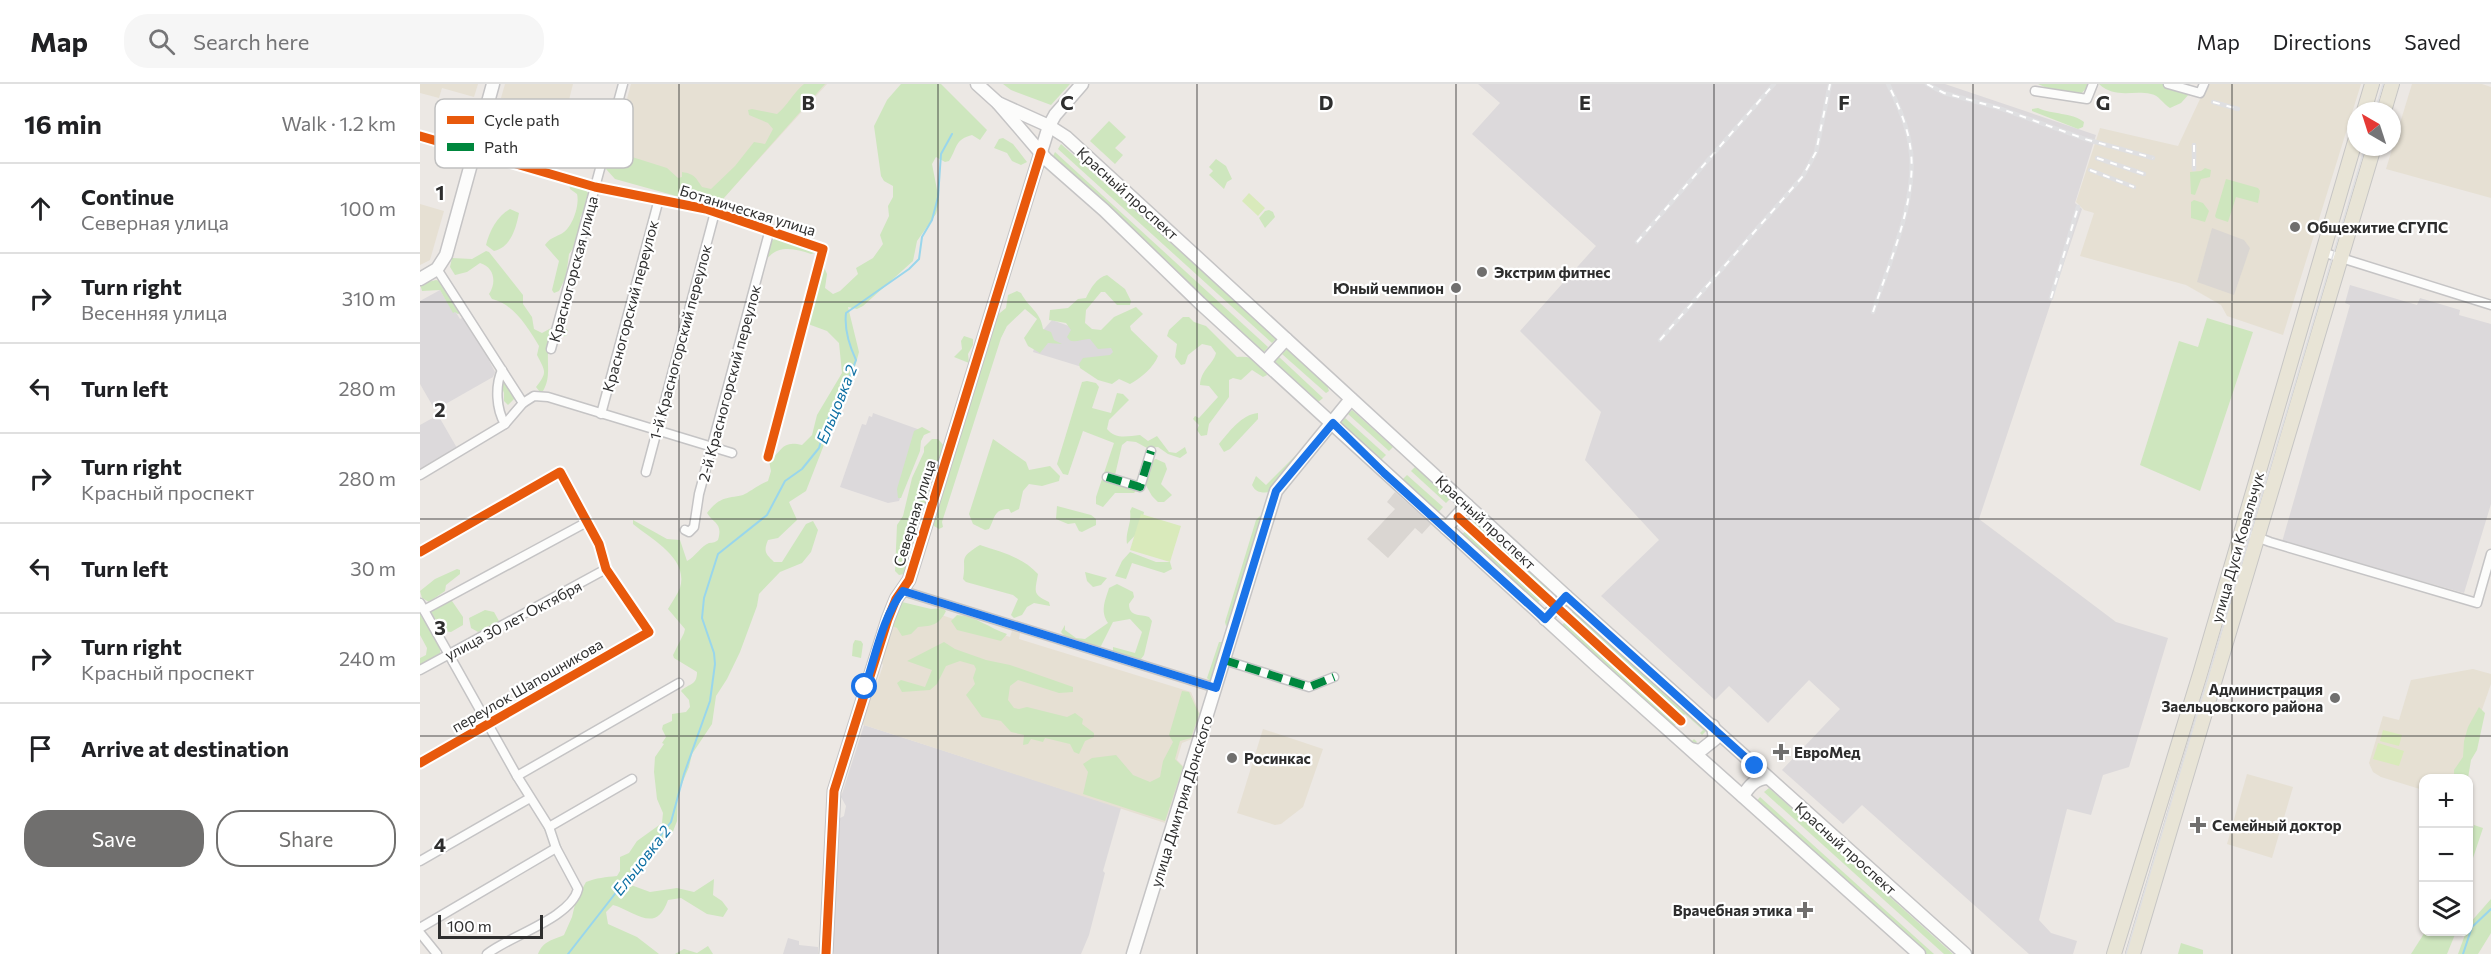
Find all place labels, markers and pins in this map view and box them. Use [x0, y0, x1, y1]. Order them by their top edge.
place label: Общежитие СГУПС [2307, 218, 2448, 236]
marker: Общежитие СГУПС [2288, 220, 2302, 234]
place label: Экстрим фитнес [1494, 263, 1611, 281]
marker: Экстрим фитнес [1475, 265, 1489, 279]
place label: Юный чемпион [1333, 279, 1444, 297]
marker: Юный чемпион [1449, 281, 1463, 295]
place label: Администрация Заельцовского района [2162, 680, 2323, 715]
marker: Администрация Заельцовского района [2328, 691, 2342, 705]
marker: ЕвроМед [1772, 743, 1790, 761]
place label: ЕвроМед [1794, 743, 1861, 761]
place label: Росинкас [1244, 749, 1311, 767]
marker: Росинкас [1225, 751, 1239, 765]
marker: Семейный доктор [2189, 816, 2207, 834]
place label: Семейный доктор [2212, 816, 2342, 834]
place label: Врачебная этика [1673, 901, 1792, 919]
marker: Врачебная этика [1796, 901, 1814, 919]

